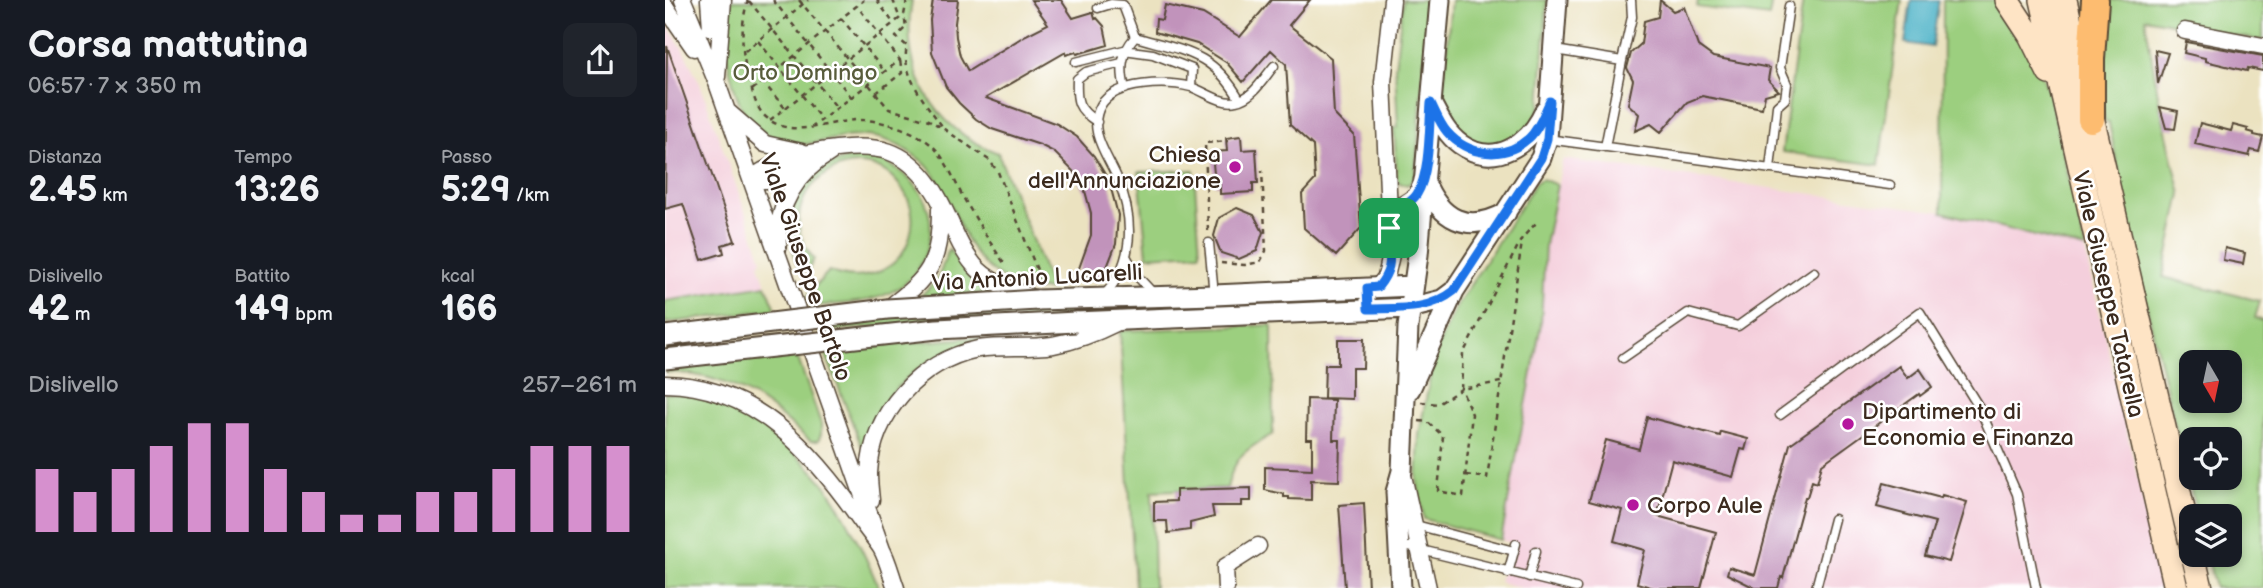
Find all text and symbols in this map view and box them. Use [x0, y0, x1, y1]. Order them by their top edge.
text: Corsa mattutina [28, 23, 309, 68]
button: share [563, 23, 637, 97]
park label: Orto Domingo [733, 59, 878, 87]
text: 06:57 · 7 × 350 m [28, 72, 201, 100]
place label: Chiesa dell'Annunciazione [1028, 141, 1221, 195]
text: Distanza [28, 146, 102, 169]
text: Tempo [234, 146, 293, 169]
text: Passo [441, 146, 492, 169]
street label: Viale Giuseppe Bartolo [753, 150, 857, 385]
marker: Chiesa dell'Annunciazione [1227, 159, 1243, 175]
street label: Viale Giuseppe Tatarella [2066, 168, 2150, 420]
text: 2.45 [28, 169, 97, 212]
text: 13:26 [234, 169, 320, 212]
text: 5:29 [441, 169, 511, 212]
text: km [97, 184, 128, 207]
text: /km [511, 184, 549, 207]
pin [1359, 198, 1419, 258]
icon: arrive [1370, 209, 1408, 247]
street label: Via Antonio Lucarelli [931, 258, 1143, 298]
text: Dislivello [28, 265, 103, 288]
text: Battito [234, 265, 290, 288]
text: kcal [441, 265, 475, 288]
text: 42 [28, 288, 70, 331]
text: 149 [234, 288, 290, 331]
text: 166 [441, 288, 498, 331]
text: m [70, 303, 90, 326]
text: bpm [290, 303, 333, 326]
north arrow [2179, 350, 2242, 413]
map controls [2179, 350, 2242, 567]
text: Dislivello [28, 371, 119, 399]
text: 257–261 m [522, 371, 637, 399]
place label: Dipartimento di Economia e Finanza [1862, 398, 2074, 452]
marker: Dipartimento di Economia e Finanza [1840, 416, 1856, 432]
button: locate [2179, 427, 2242, 490]
place label: Corpo Aule [1647, 492, 1763, 520]
marker: Corpo Aule [1625, 497, 1641, 513]
button: layers [2179, 504, 2242, 567]

